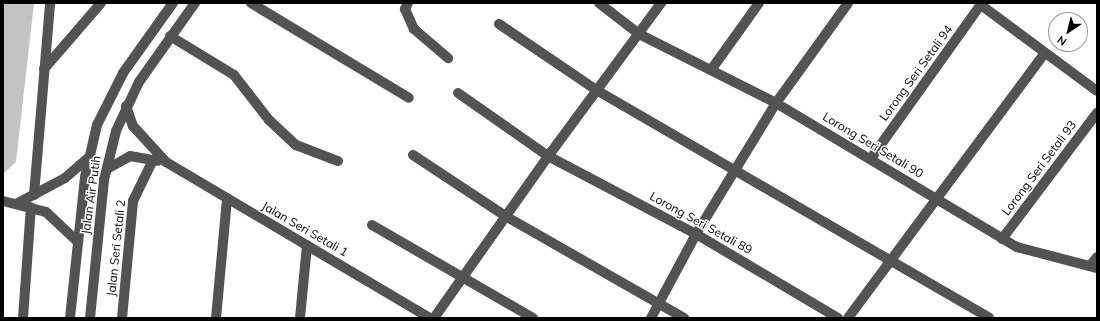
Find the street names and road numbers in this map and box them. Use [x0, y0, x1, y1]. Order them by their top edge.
street label: Lorong Seri Setali 94 [876, 22, 956, 124]
street label: Lorong Seri Setali 90 [820, 109, 926, 181]
street label: Lorong Seri Setali 93 [999, 118, 1079, 218]
street label: Jalan Air Putih [78, 155, 104, 235]
street label: Lorong Seri Setali 89 [647, 189, 755, 257]
street label: Jalan Seri Setali 1 [259, 198, 351, 260]
street label: Jalan Seri Setali 2 [104, 199, 128, 297]

